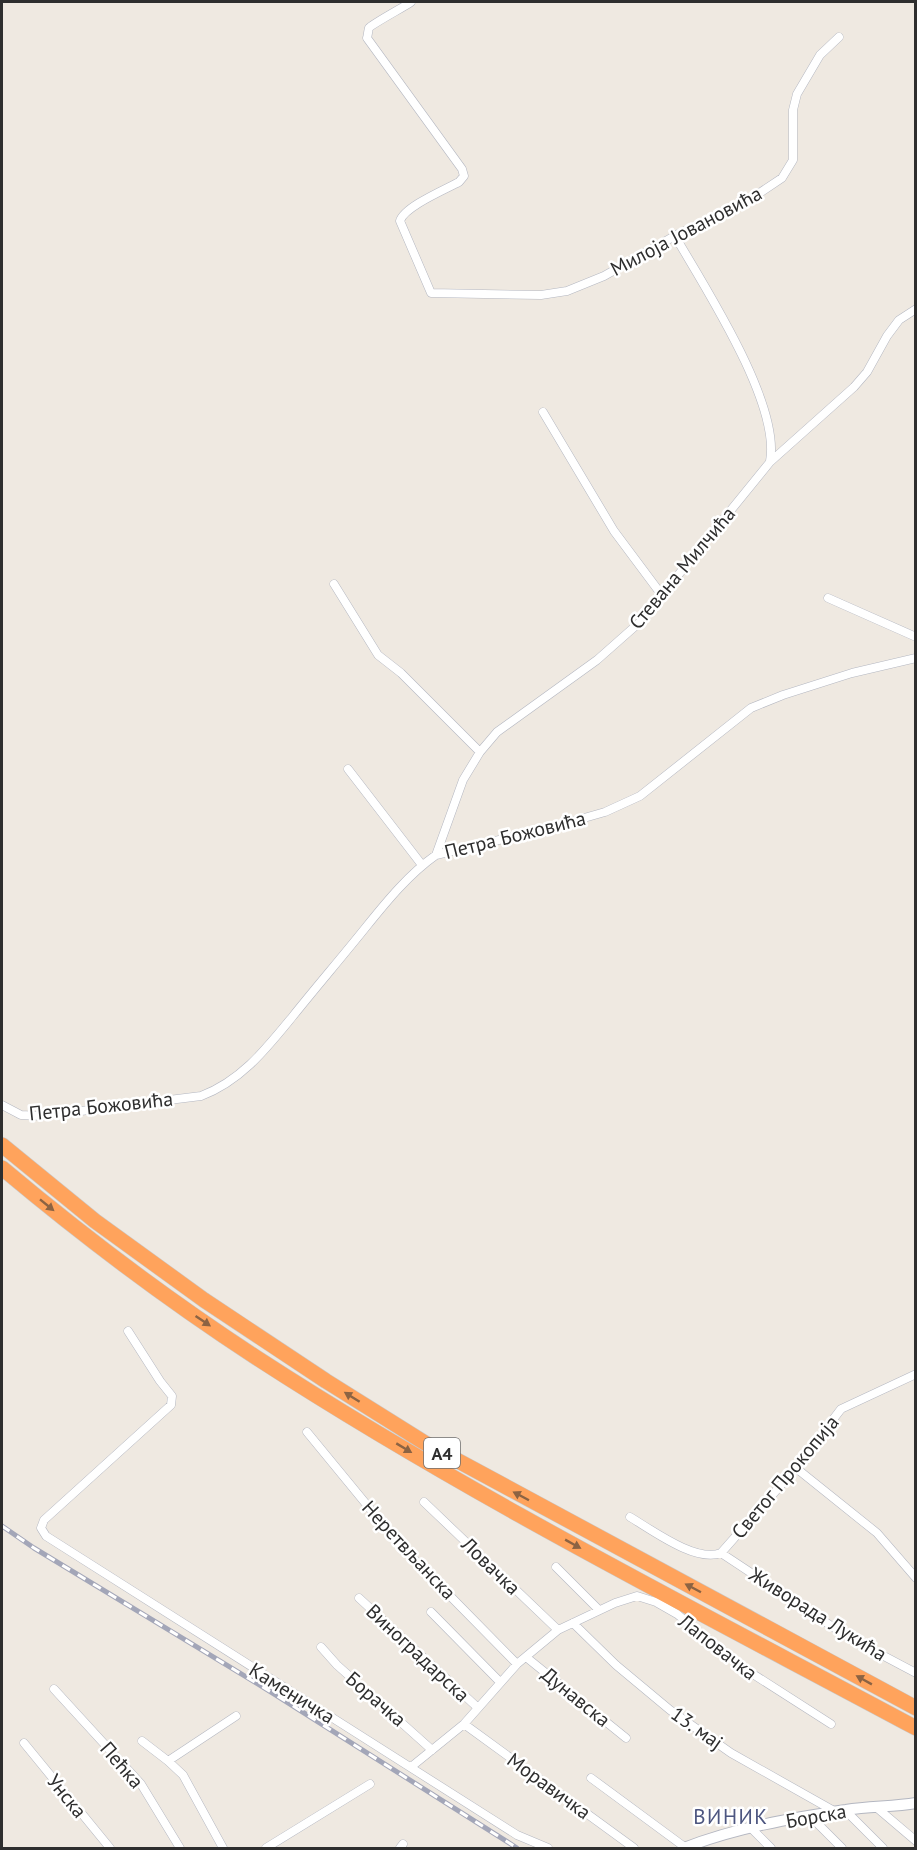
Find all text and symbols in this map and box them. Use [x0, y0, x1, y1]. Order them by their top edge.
street label: Милоја Јовановића [606, 180, 766, 282]
street label: Стевана Милчића [623, 501, 741, 635]
street label: Петра Божовића [442, 805, 588, 865]
street label: Петра Божовића [28, 1086, 174, 1126]
one-way arrow [39, 1199, 55, 1212]
one-way arrow [195, 1315, 211, 1327]
one-way arrow [344, 1392, 361, 1403]
street label: Светог Прокопија [726, 1410, 844, 1544]
road number: A4 [424, 1438, 460, 1468]
one-way arrow [396, 1443, 413, 1453]
one-way arrow [512, 1491, 529, 1500]
street label: Неретвљанска [356, 1495, 462, 1605]
street label: Ловачка [455, 1531, 526, 1600]
one-way arrow [565, 1539, 582, 1549]
street label: Живорада Лукића [743, 1561, 892, 1667]
one-way arrow [684, 1583, 701, 1593]
street label: Виноградарска [361, 1598, 475, 1708]
street label: Лаповачка [673, 1608, 763, 1686]
street label: Каменичка [244, 1656, 340, 1730]
street label: Дунавска [536, 1661, 616, 1733]
street label: Борачка [340, 1666, 412, 1732]
one-way arrow [856, 1675, 873, 1685]
street label: 13. мај [666, 1701, 728, 1755]
street label: Пећка [95, 1736, 149, 1794]
street label: Моравичка [502, 1747, 596, 1825]
street label: Унска [41, 1769, 93, 1823]
street label: Борска [784, 1798, 848, 1834]
district label: ВИНИК [693, 1803, 769, 1830]

